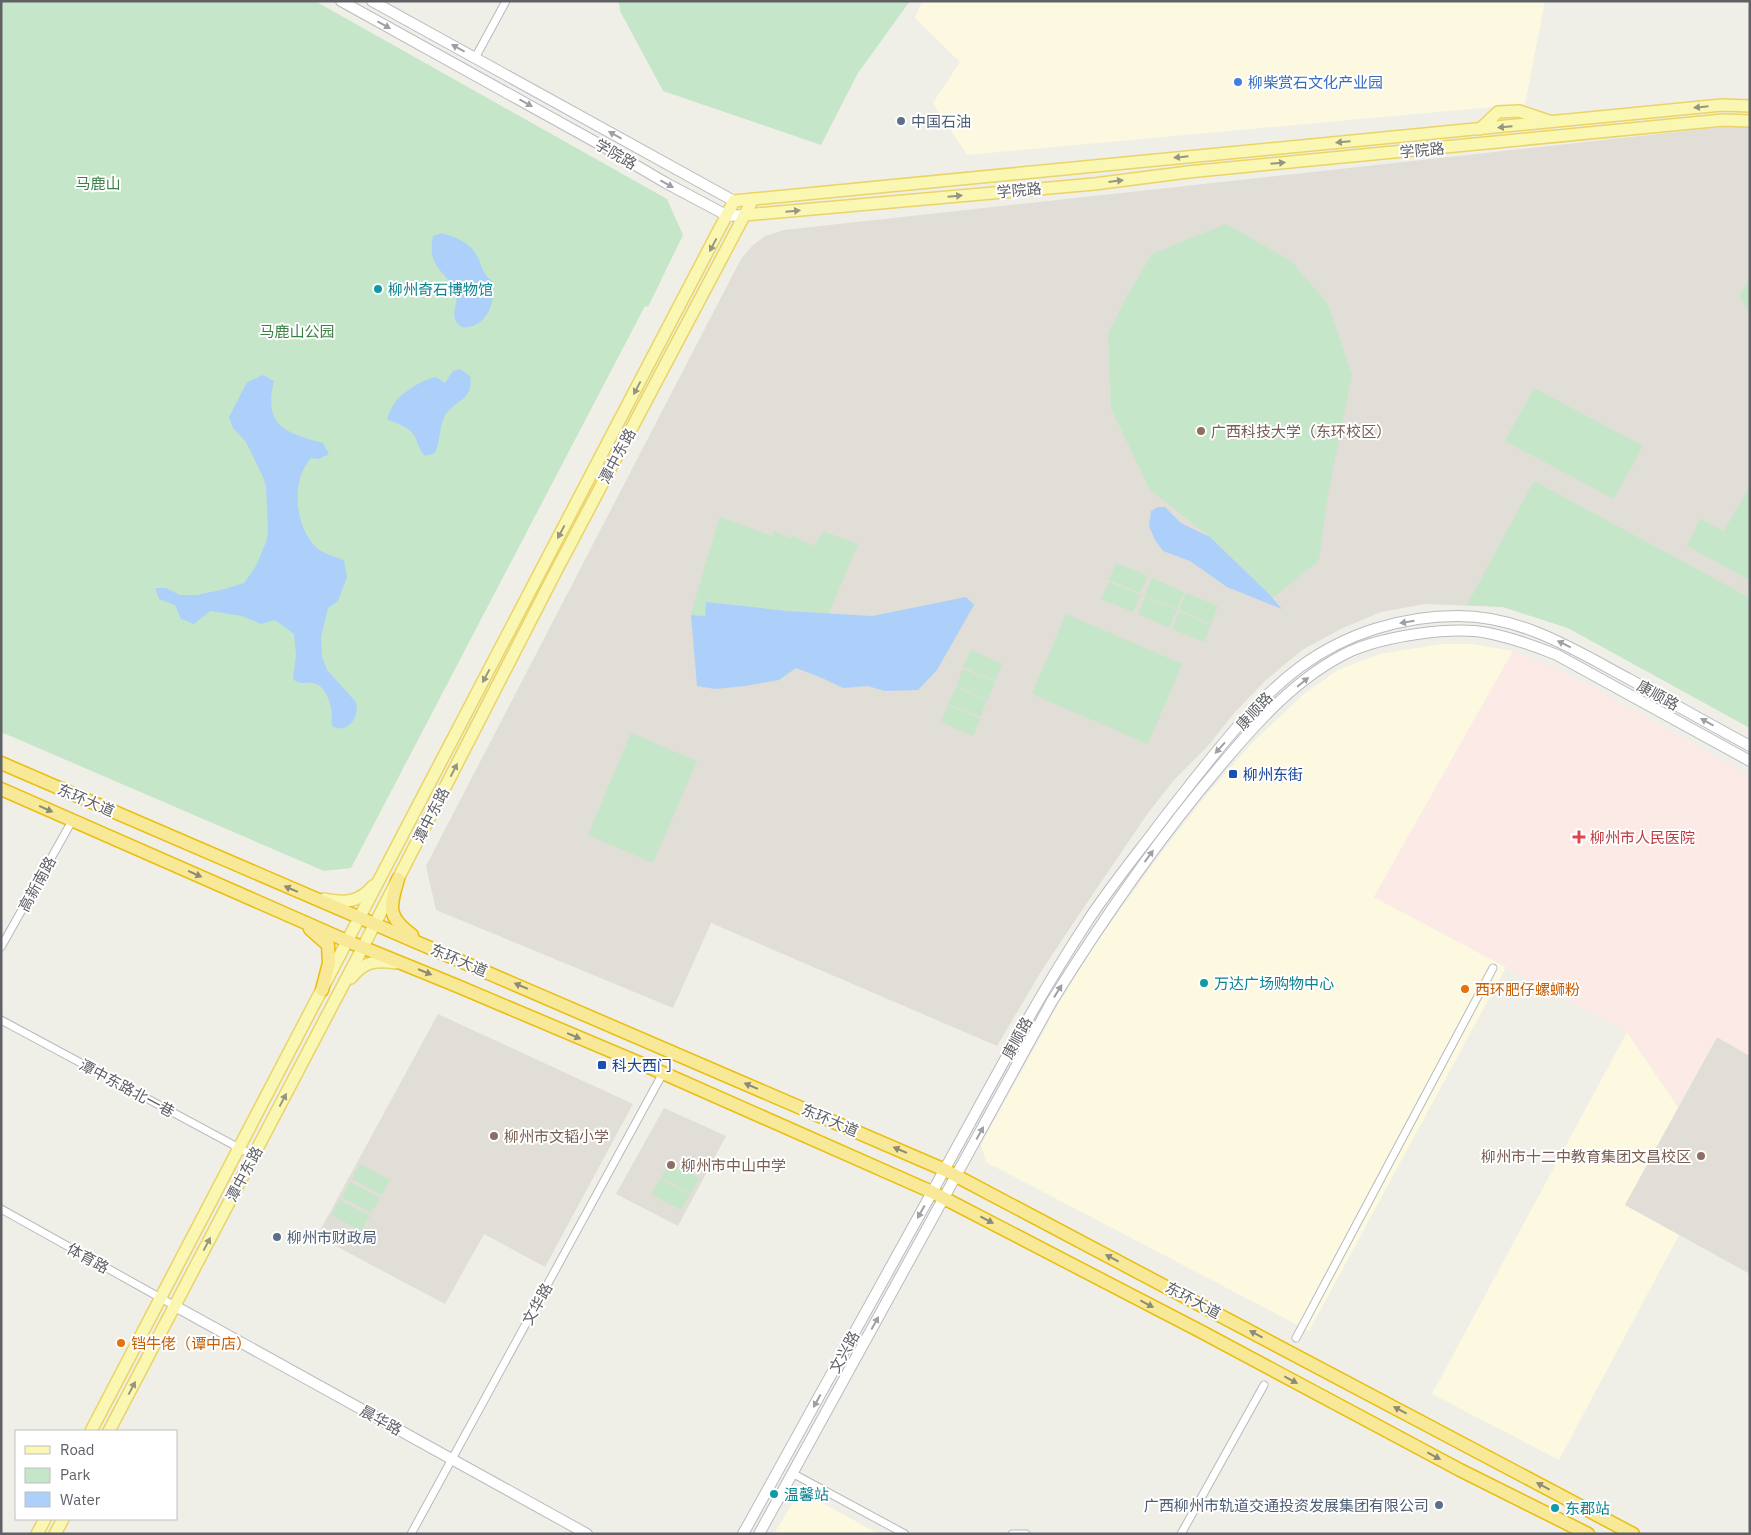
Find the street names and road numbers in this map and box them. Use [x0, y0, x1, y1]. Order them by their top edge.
street label: 学院路 [592, 135, 640, 173]
street label: 学院路 [1399, 139, 1445, 161]
street label: 学院路 [996, 179, 1042, 201]
street label: 潭中东路 [595, 425, 639, 487]
street label: 康顺路 [1634, 676, 1682, 714]
street label: 康顺路 [1232, 688, 1276, 734]
street label: 东环大道 [55, 780, 117, 820]
street label: 潭中东路 [409, 784, 453, 846]
street label: 高新南路 [14, 853, 60, 915]
street label: 东环大道 [428, 940, 490, 980]
street label: 康顺路 [998, 1014, 1036, 1062]
street label: 潭中东路北一巷 [76, 1055, 178, 1121]
street label: 东环大道 [799, 1100, 861, 1140]
street label: 潭中东路 [222, 1143, 266, 1205]
street label: 体育路 [64, 1239, 112, 1277]
street label: 东环大道 [1162, 1278, 1224, 1322]
street label: 文华路 [518, 1280, 556, 1328]
street label: 文兴路 [825, 1328, 863, 1376]
street label: 晨华路 [357, 1401, 405, 1439]

